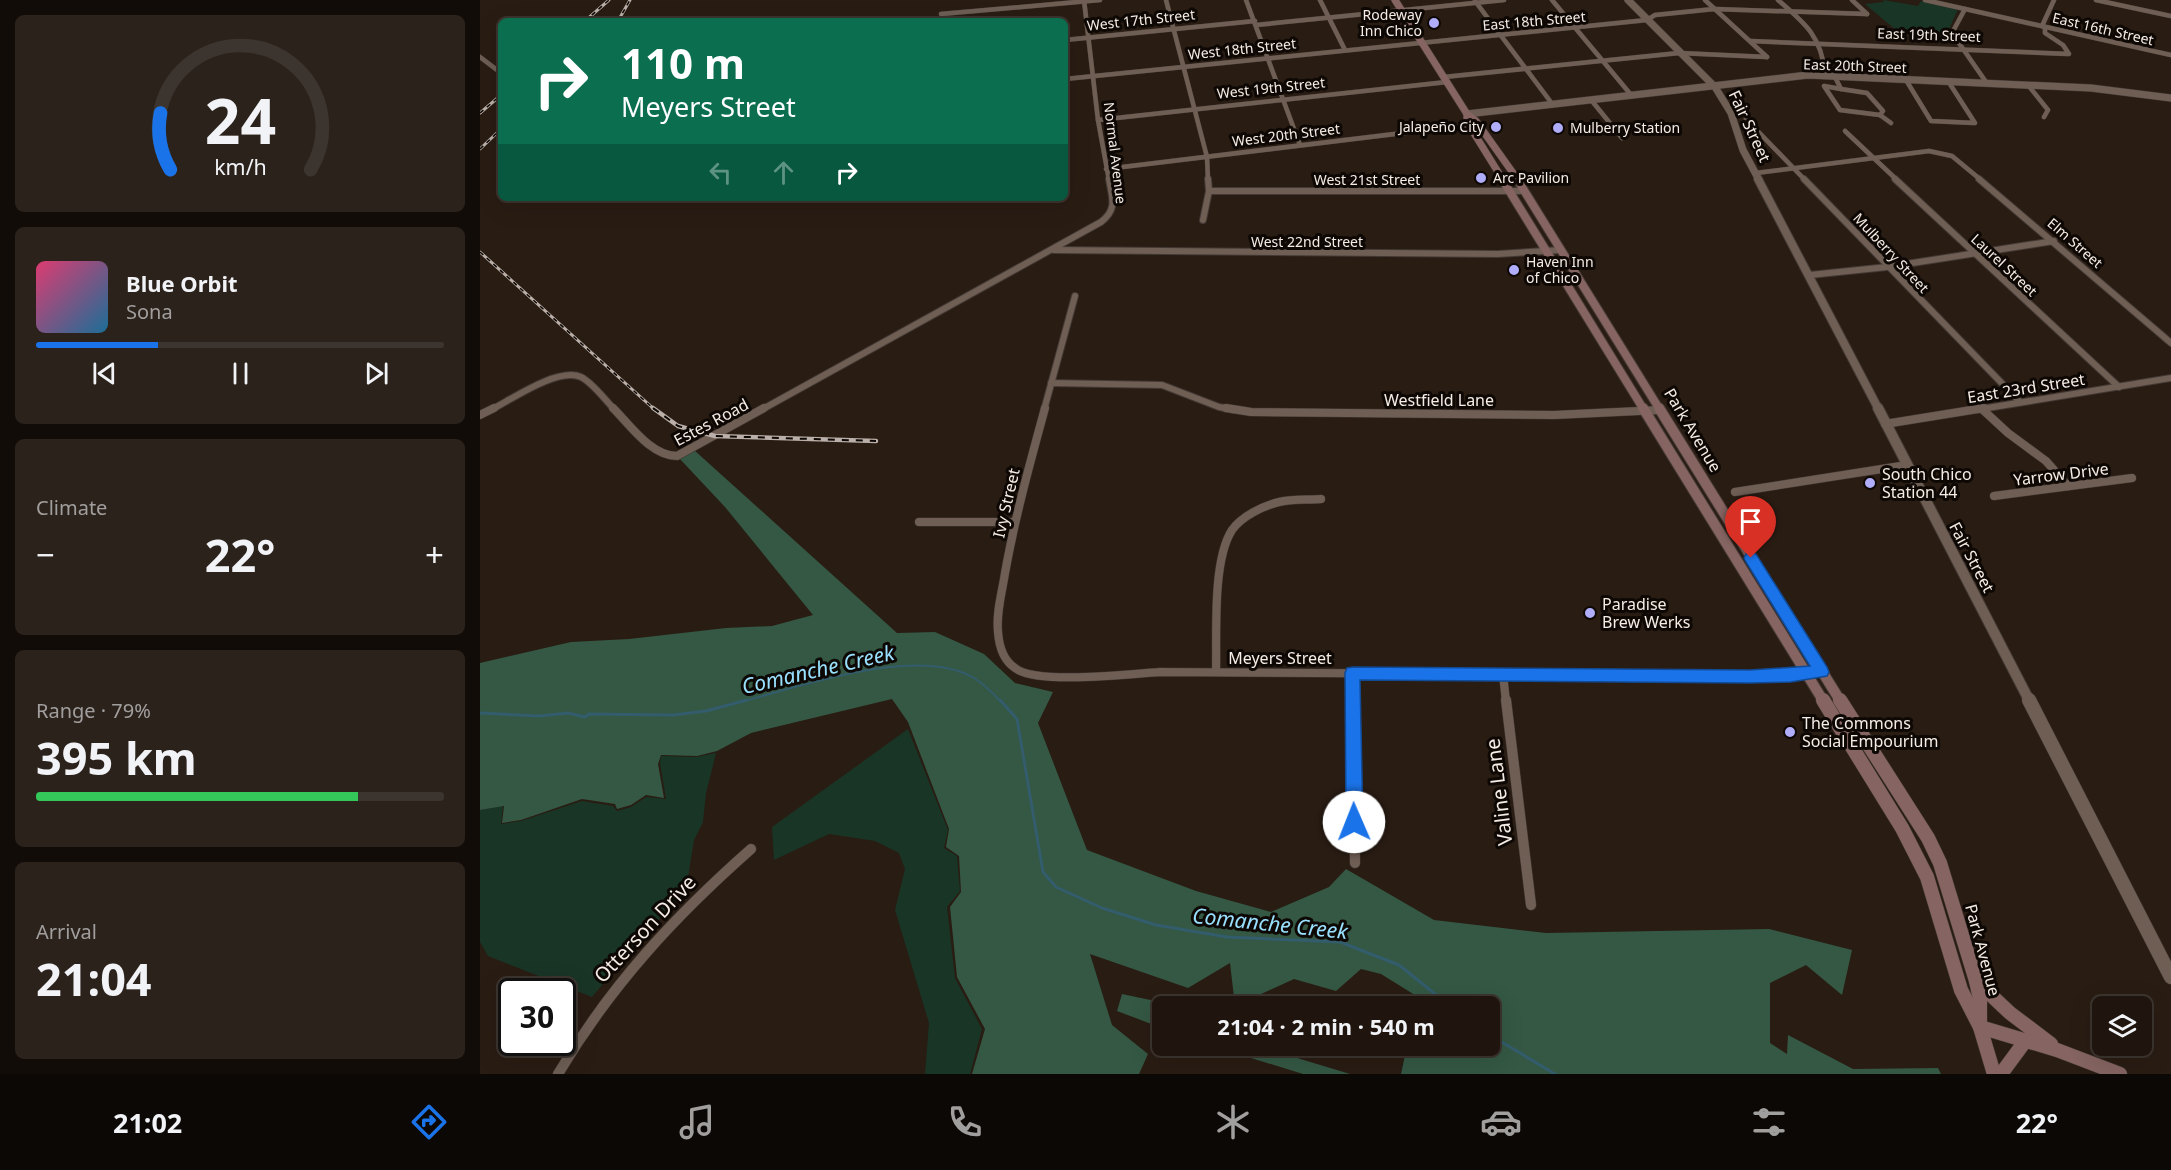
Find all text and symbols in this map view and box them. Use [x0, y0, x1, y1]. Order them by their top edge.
street label: West 17th Street [1086, 4, 1196, 35]
place label: Rodeway Inn Chico [1360, 5, 1423, 40]
street label: East 18th Street [1482, 7, 1586, 34]
street label: East 16th Street [2051, 8, 2156, 49]
marker: Rodeway Inn Chico [1427, 16, 1441, 30]
street label: East 19th Street [1877, 23, 1981, 46]
street label: West 18th Street [1187, 33, 1297, 64]
text: 110 m [621, 34, 745, 91]
icon: right [522, 42, 600, 120]
street label: East 20th Street [1803, 54, 1907, 77]
street label: West 19th Street [1216, 72, 1326, 103]
text: 24 [204, 78, 276, 163]
street label: Fair Street [1724, 87, 1776, 166]
text: Meyers Street [621, 88, 796, 125]
street label: Normal Avenue [1100, 101, 1131, 205]
place label: Jalapeño City [1397, 117, 1485, 136]
street label: West 20th Street [1231, 118, 1341, 151]
place label: Mulberry Station [1570, 118, 1680, 137]
marker: Jalapeño City [1489, 120, 1503, 134]
marker: Mulberry Station [1551, 121, 1565, 135]
text: km/h [214, 153, 266, 182]
icon: left [704, 156, 737, 189]
icon: ahead [767, 156, 800, 189]
icon: right [830, 156, 863, 189]
place label: Arc Pavilion [1493, 168, 1569, 187]
street label: West 21st Street [1314, 170, 1420, 189]
marker: Arc Pavilion [1474, 171, 1488, 185]
street label: Mulberry Street [1849, 209, 1933, 297]
street label: Elm Street [2044, 213, 2107, 272]
street label: Laurel Street [1967, 229, 2041, 300]
street label: West 22nd Street [1251, 232, 1363, 251]
place label: Haven Inn of Chico [1526, 252, 1594, 287]
marker: Haven Inn of Chico [1507, 263, 1521, 277]
text: Blue Orbit [126, 268, 238, 298]
text: Sona [126, 298, 173, 325]
icon: previous [88, 357, 121, 390]
icon: pause [224, 357, 257, 390]
icon: next [360, 357, 393, 390]
street label: East 23rd Street [1966, 368, 2087, 408]
street label: Park Avenue [1659, 384, 1727, 476]
street label: Westfield Lane [1384, 389, 1494, 411]
street label: Estes Road [670, 393, 752, 451]
street label: Yarrow Drive [2012, 457, 2110, 491]
place label: South Chico Station 44 [1882, 463, 1972, 503]
street label: Ivy Street [987, 466, 1025, 540]
marker: South Chico Station 44 [1863, 476, 1877, 490]
text: Climate [36, 494, 107, 521]
pin [1725, 496, 1776, 558]
icon: arrive [1734, 505, 1767, 538]
street label: Fair Street [1944, 518, 2000, 596]
text: 22° [205, 524, 275, 585]
text: − [36, 532, 55, 577]
text: + [425, 532, 444, 577]
place label: Paradise Brew Werks [1602, 593, 1691, 633]
marker: Paradise Brew Werks [1583, 606, 1597, 620]
water label: Comanche Creek [739, 637, 898, 700]
street label: Meyers Street [1228, 647, 1332, 669]
text: Range · 79% [36, 697, 151, 724]
place label: The Commons Social Empourium [1802, 712, 1938, 752]
marker: The Commons Social Empourium [1783, 725, 1797, 739]
text: 395 km [36, 727, 197, 788]
street label: Valine Lane [1479, 737, 1518, 847]
position arrow [1322, 790, 1386, 854]
street label: Otterson Drive [588, 869, 702, 988]
water label: Comanche Creek [1191, 901, 1351, 945]
street label: Park Avenue [1960, 902, 2006, 998]
text: Arrival [36, 918, 97, 945]
text: 21:04 [36, 948, 152, 1009]
speed limit sign: 30 [498, 978, 576, 1056]
map controls [2092, 996, 2152, 1056]
button: layers [2092, 996, 2152, 1056]
text: 21:04 · 2 min · 540 m [1217, 1011, 1435, 1041]
icon: directions [408, 1101, 450, 1143]
icon: music [676, 1101, 718, 1143]
icon: phone [944, 1101, 986, 1143]
icon: climate [1212, 1101, 1254, 1143]
icon: car [1480, 1101, 1522, 1143]
icon: filters [1748, 1101, 1790, 1143]
text: 21:02 [113, 1104, 182, 1141]
text: 22° [2016, 1104, 2058, 1141]

